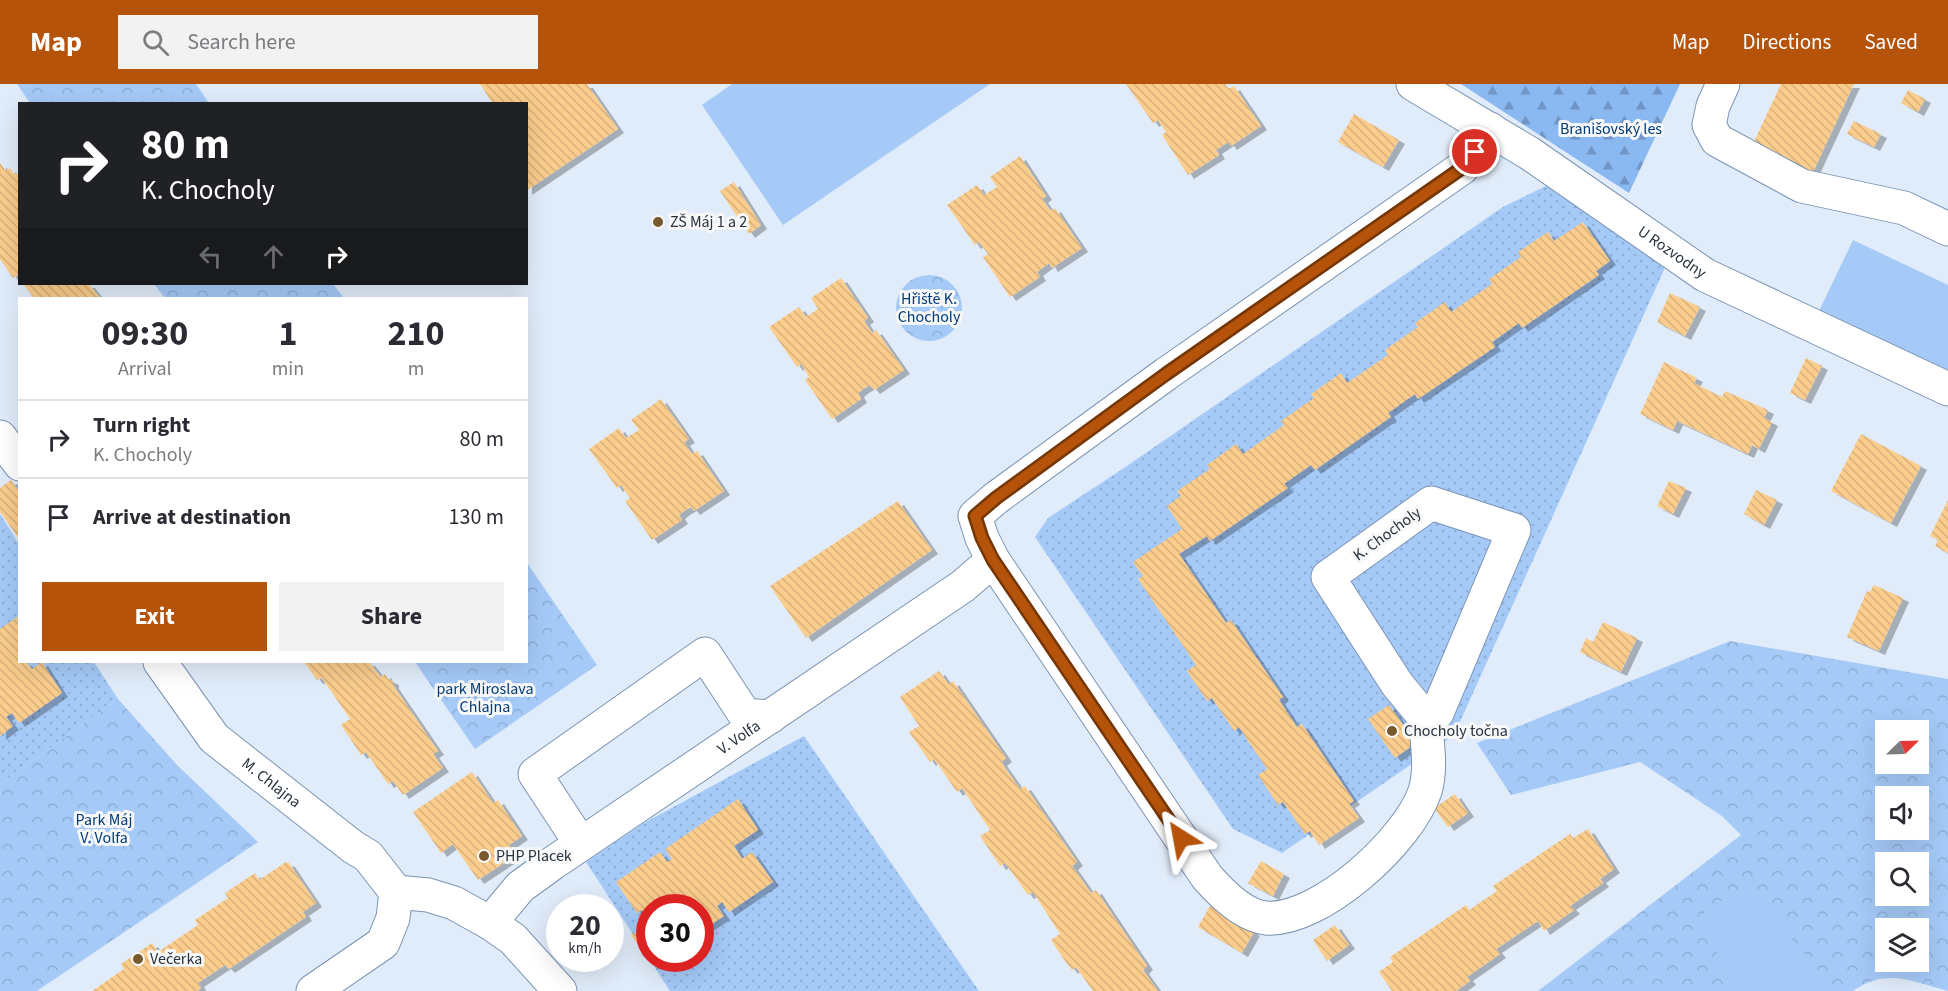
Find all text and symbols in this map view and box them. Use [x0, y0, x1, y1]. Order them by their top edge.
search box [118, 15, 538, 69]
text: Map [30, 22, 82, 62]
icon: search [139, 26, 172, 59]
text: Search here [187, 26, 296, 58]
text: Map [1672, 27, 1710, 57]
text: Directions [1743, 27, 1831, 57]
text: Saved [1864, 27, 1918, 57]
text: 80 m [141, 115, 230, 175]
park label: Branišovský les [1560, 118, 1662, 140]
icon: right [42, 126, 120, 204]
pin [1449, 126, 1500, 177]
icon: arrive [1458, 135, 1491, 168]
text: K. Chocholy [141, 171, 275, 210]
place label: ZŠ Máj 1 a 2 [670, 211, 747, 233]
marker: ZŠ Máj 1 a 2 [651, 215, 665, 229]
street label: U Rozvodny [1633, 221, 1711, 284]
icon: left [194, 240, 227, 273]
icon: ahead [257, 240, 290, 273]
icon: right [320, 240, 353, 273]
park label: Hřiště K. Chocholy [898, 288, 961, 328]
text: 09:30 [101, 308, 188, 359]
text: 1 [278, 308, 297, 359]
text: 210 [388, 308, 445, 359]
text: Arrival [118, 355, 172, 383]
text: min [272, 355, 304, 383]
text: m [408, 355, 424, 383]
text: Turn right [93, 409, 190, 441]
icon: right [42, 423, 75, 456]
text: 80 m [459, 423, 504, 455]
text: K. Chocholy [93, 441, 192, 469]
icon: arrive [42, 501, 75, 534]
text: Arrive at destination [93, 501, 291, 533]
text: 130 m [449, 501, 504, 533]
street label: K. Chocholy [1349, 502, 1426, 566]
button: Exit [42, 582, 267, 651]
button: Share [279, 582, 504, 651]
park label: park Miroslava Chlajna [436, 678, 534, 718]
street label: V. Volfa [713, 715, 765, 760]
place label: Chocholy točna [1404, 720, 1508, 742]
north arrow [1875, 720, 1929, 774]
map controls [1875, 720, 1929, 972]
marker: Chocholy točna [1385, 724, 1399, 738]
street label: M. Chlajna [237, 753, 305, 813]
button: sound [1875, 786, 1929, 840]
position arrow [1149, 806, 1213, 870]
park label: Park Máj V. Volfa [76, 809, 132, 849]
place label: PHP Placek [496, 845, 572, 867]
marker: PHP Placek [477, 849, 491, 863]
button: search [1875, 852, 1929, 906]
speed limit sign: 30 [636, 894, 714, 972]
text: 20 [569, 904, 601, 947]
button: layers [1875, 918, 1929, 972]
text: km/h [568, 938, 602, 959]
place label: Večerka [150, 948, 202, 970]
marker: Večerka [131, 952, 145, 966]

